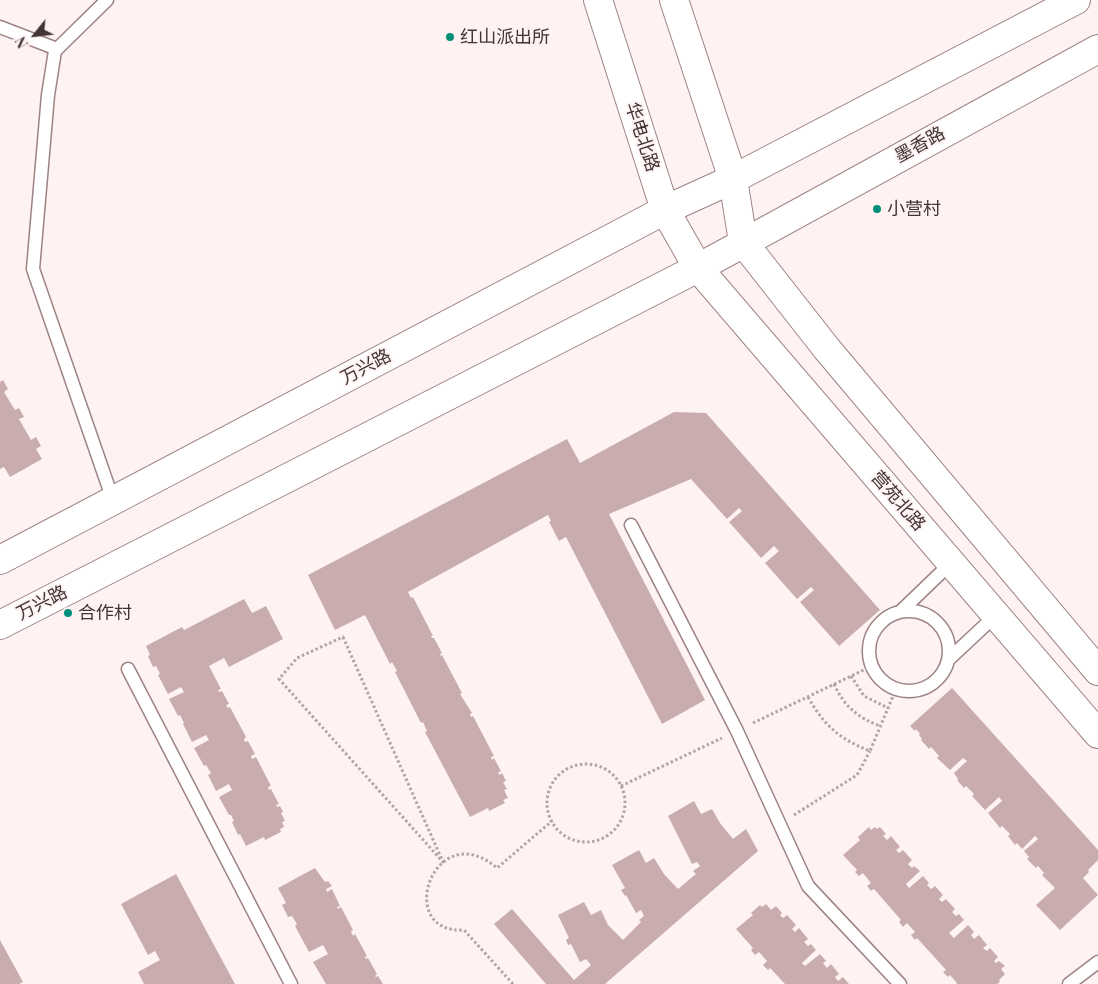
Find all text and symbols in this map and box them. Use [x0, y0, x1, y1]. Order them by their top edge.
north arrow [10, 10, 60, 60]
place label: 红山派出所 [460, 26, 550, 48]
marker: 红山派出所 [444, 31, 456, 43]
text: N [11, 33, 32, 52]
street label: 华电北路 [621, 99, 663, 175]
street label: 墨香路 [891, 122, 949, 168]
place label: 小营村 [887, 198, 941, 220]
marker: 小营村 [871, 203, 883, 215]
street label: 万兴路 [337, 345, 395, 389]
street label: 营苑北路 [866, 467, 930, 535]
street label: 万兴路 [13, 581, 71, 625]
place label: 合作村 [78, 602, 132, 624]
marker: 合作村 [62, 607, 74, 619]

